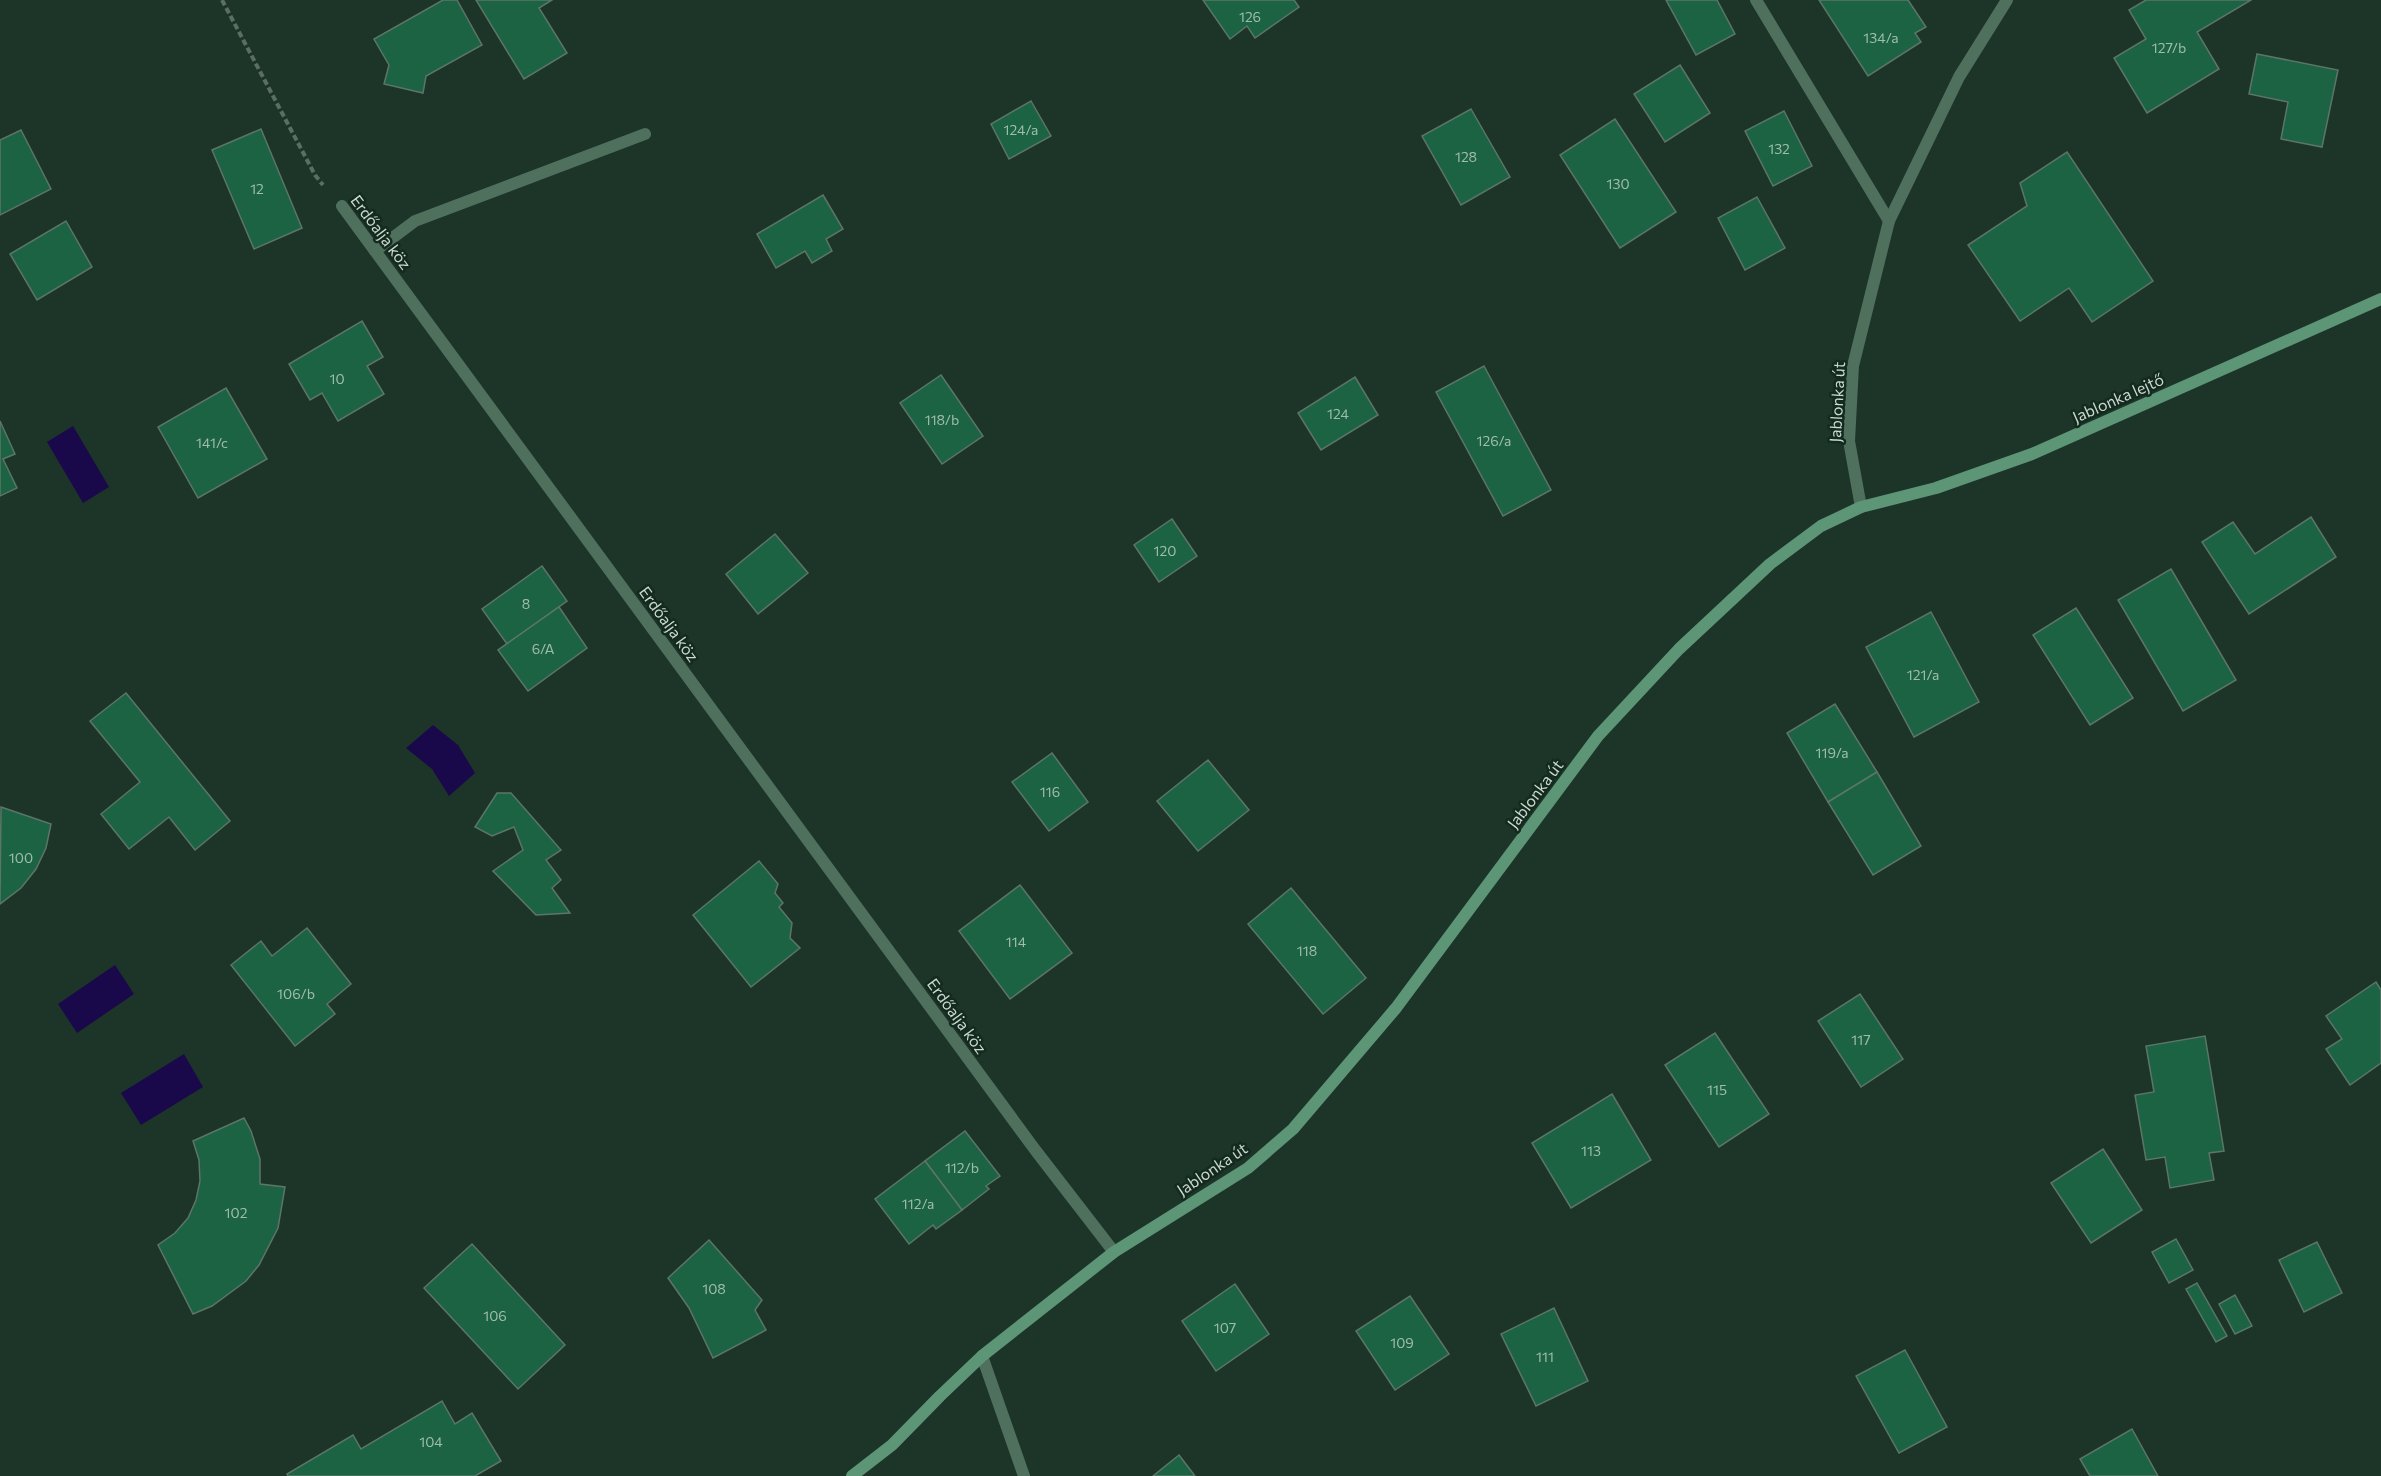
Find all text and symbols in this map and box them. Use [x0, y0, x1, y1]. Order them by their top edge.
house number: 126 [1239, 8, 1261, 25]
house number: 134/a [1863, 29, 1899, 46]
house number: 127/b [2152, 39, 2186, 56]
house number: 124/a [1004, 121, 1038, 138]
house number: 132 [1768, 140, 1790, 157]
house number: 128 [1455, 148, 1477, 165]
house number: 130 [1606, 175, 1630, 192]
house number: 12 [250, 180, 264, 197]
street label: Erdőalja köz [347, 191, 416, 273]
street label: Jablonka út [1825, 361, 1848, 443]
street label: Jablonka lejtő [2069, 369, 2166, 426]
house number: 10 [329, 370, 345, 387]
house number: 124 [1327, 405, 1350, 422]
house number: 118/b [925, 411, 959, 428]
house number: 126/a [1477, 432, 1511, 449]
house number: 141/c [196, 434, 228, 451]
house number: 120 [1154, 542, 1176, 559]
street label: Erdőalja köz [636, 582, 703, 665]
house number: 8 [522, 595, 530, 612]
house number: 6/A [532, 640, 555, 657]
house number: 121/a [1907, 666, 1939, 683]
house number: 119/a [1815, 744, 1849, 761]
street label: Jablonka út [1503, 755, 1567, 832]
house number: 116 [1040, 783, 1060, 800]
house number: 100 [9, 849, 33, 866]
house number: 114 [1006, 933, 1027, 950]
house number: 118 [1297, 942, 1317, 959]
street label: Erdőalja köz [924, 974, 991, 1057]
house number: 106/b [277, 985, 315, 1002]
house number: 117 [1851, 1031, 1871, 1048]
house number: 115 [1707, 1081, 1727, 1098]
street label: Jablonka út [1173, 1138, 1251, 1199]
house number: 113 [1581, 1142, 1601, 1159]
house number: 112/b [945, 1159, 979, 1176]
house number: 112/a [902, 1195, 934, 1212]
house number: 102 [225, 1204, 248, 1221]
house number: 108 [702, 1280, 726, 1297]
house number: 106 [483, 1307, 507, 1324]
house number: 107 [1214, 1319, 1236, 1336]
house number: 109 [1390, 1334, 1414, 1351]
house number: 111 [1536, 1348, 1554, 1365]
house number: 104 [419, 1433, 443, 1450]

